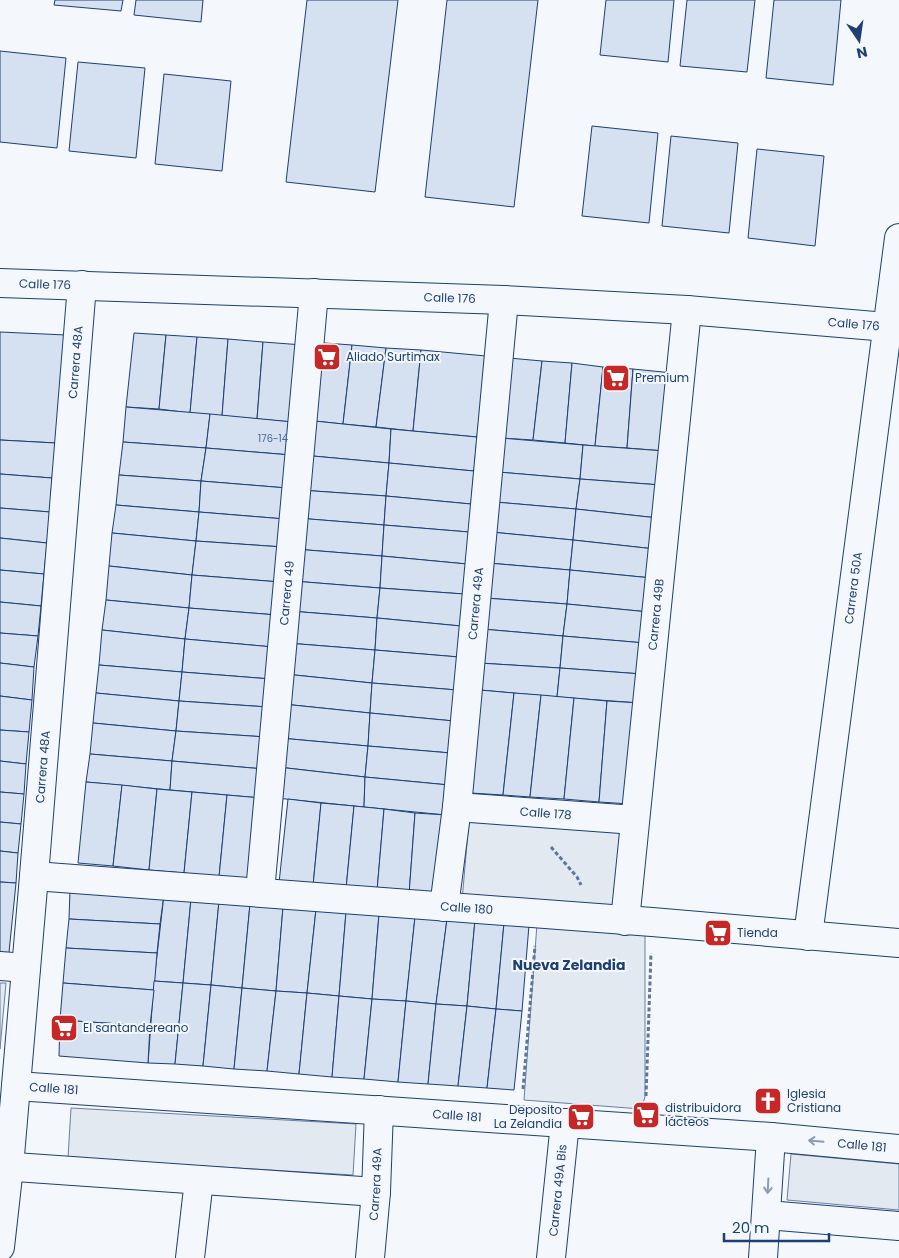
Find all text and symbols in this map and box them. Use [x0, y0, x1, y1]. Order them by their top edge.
north arrow [834, 15, 884, 65]
text: N [855, 42, 869, 64]
street label: Calle 176 [19, 275, 71, 293]
street label: Calle 176 [423, 288, 476, 307]
street label: Calle 176 [827, 313, 881, 334]
street label: Carrera 48A [64, 325, 87, 399]
supermarket icon: Aliado Surtimax [312, 342, 342, 372]
place label: Aliado Surtimax [346, 348, 440, 365]
supermarket icon: Premium [601, 363, 631, 393]
place label: Premium [635, 369, 689, 386]
house number: 176-14 [258, 431, 288, 446]
street label: Carrera 50A [840, 551, 866, 625]
street label: Carrera 49 [275, 560, 298, 626]
street label: Carrera 49A [464, 567, 487, 641]
street label: Carrera 49B [643, 578, 668, 651]
street label: Carrera 48A [31, 730, 54, 804]
street label: Calle 178 [519, 803, 572, 823]
street label: Calle 180 [440, 897, 494, 918]
supermarket icon: Tienda [703, 918, 733, 948]
place label: Tienda [737, 924, 778, 941]
district label: Nueva Zelandia [512, 955, 626, 975]
supermarket icon: El santandereano [49, 1013, 79, 1043]
place label: El santandereano [83, 1019, 189, 1036]
street label: Calle 181 [29, 1078, 79, 1098]
place label: Iglesia Cristiana [787, 1085, 841, 1116]
church icon: Iglesia Cristiana [753, 1086, 783, 1116]
place label: distribuidora lácteos [665, 1099, 741, 1130]
supermarket icon: distribuidora lácteos [631, 1100, 661, 1130]
place label: Deposito La Zelandia [494, 1101, 562, 1132]
supermarket icon: Deposito La Zelandia [566, 1102, 596, 1132]
street label: Calle 181 [432, 1105, 482, 1125]
street label: Calle 181 [837, 1134, 887, 1156]
one-way arrow [808, 1136, 824, 1146]
street label: Carrera 49A Bis [544, 1143, 571, 1237]
street label: Carrera 49A [364, 1148, 386, 1221]
one-way arrow [764, 1177, 773, 1193]
scale bar [724, 1210, 829, 1242]
text: 20 m [732, 1217, 770, 1238]

